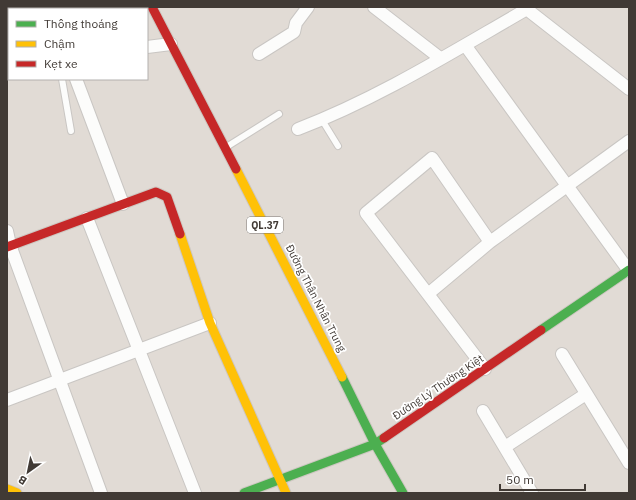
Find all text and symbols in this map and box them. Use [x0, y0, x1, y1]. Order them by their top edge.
legend [8, 8, 148, 80]
text: Thông thoáng [44, 16, 118, 31]
text: Chậm [44, 36, 75, 51]
text: Kẹt xe [44, 56, 78, 71]
road number: QL.37 [247, 217, 283, 233]
street label: Đường Thân Nhân Trung [283, 242, 349, 354]
street label: Đường Lý Thường Kiệt [390, 351, 486, 423]
north arrow [8, 452, 48, 492]
scale bar [500, 466, 585, 492]
text: 50 m [506, 472, 534, 487]
text: B [16, 473, 29, 488]

